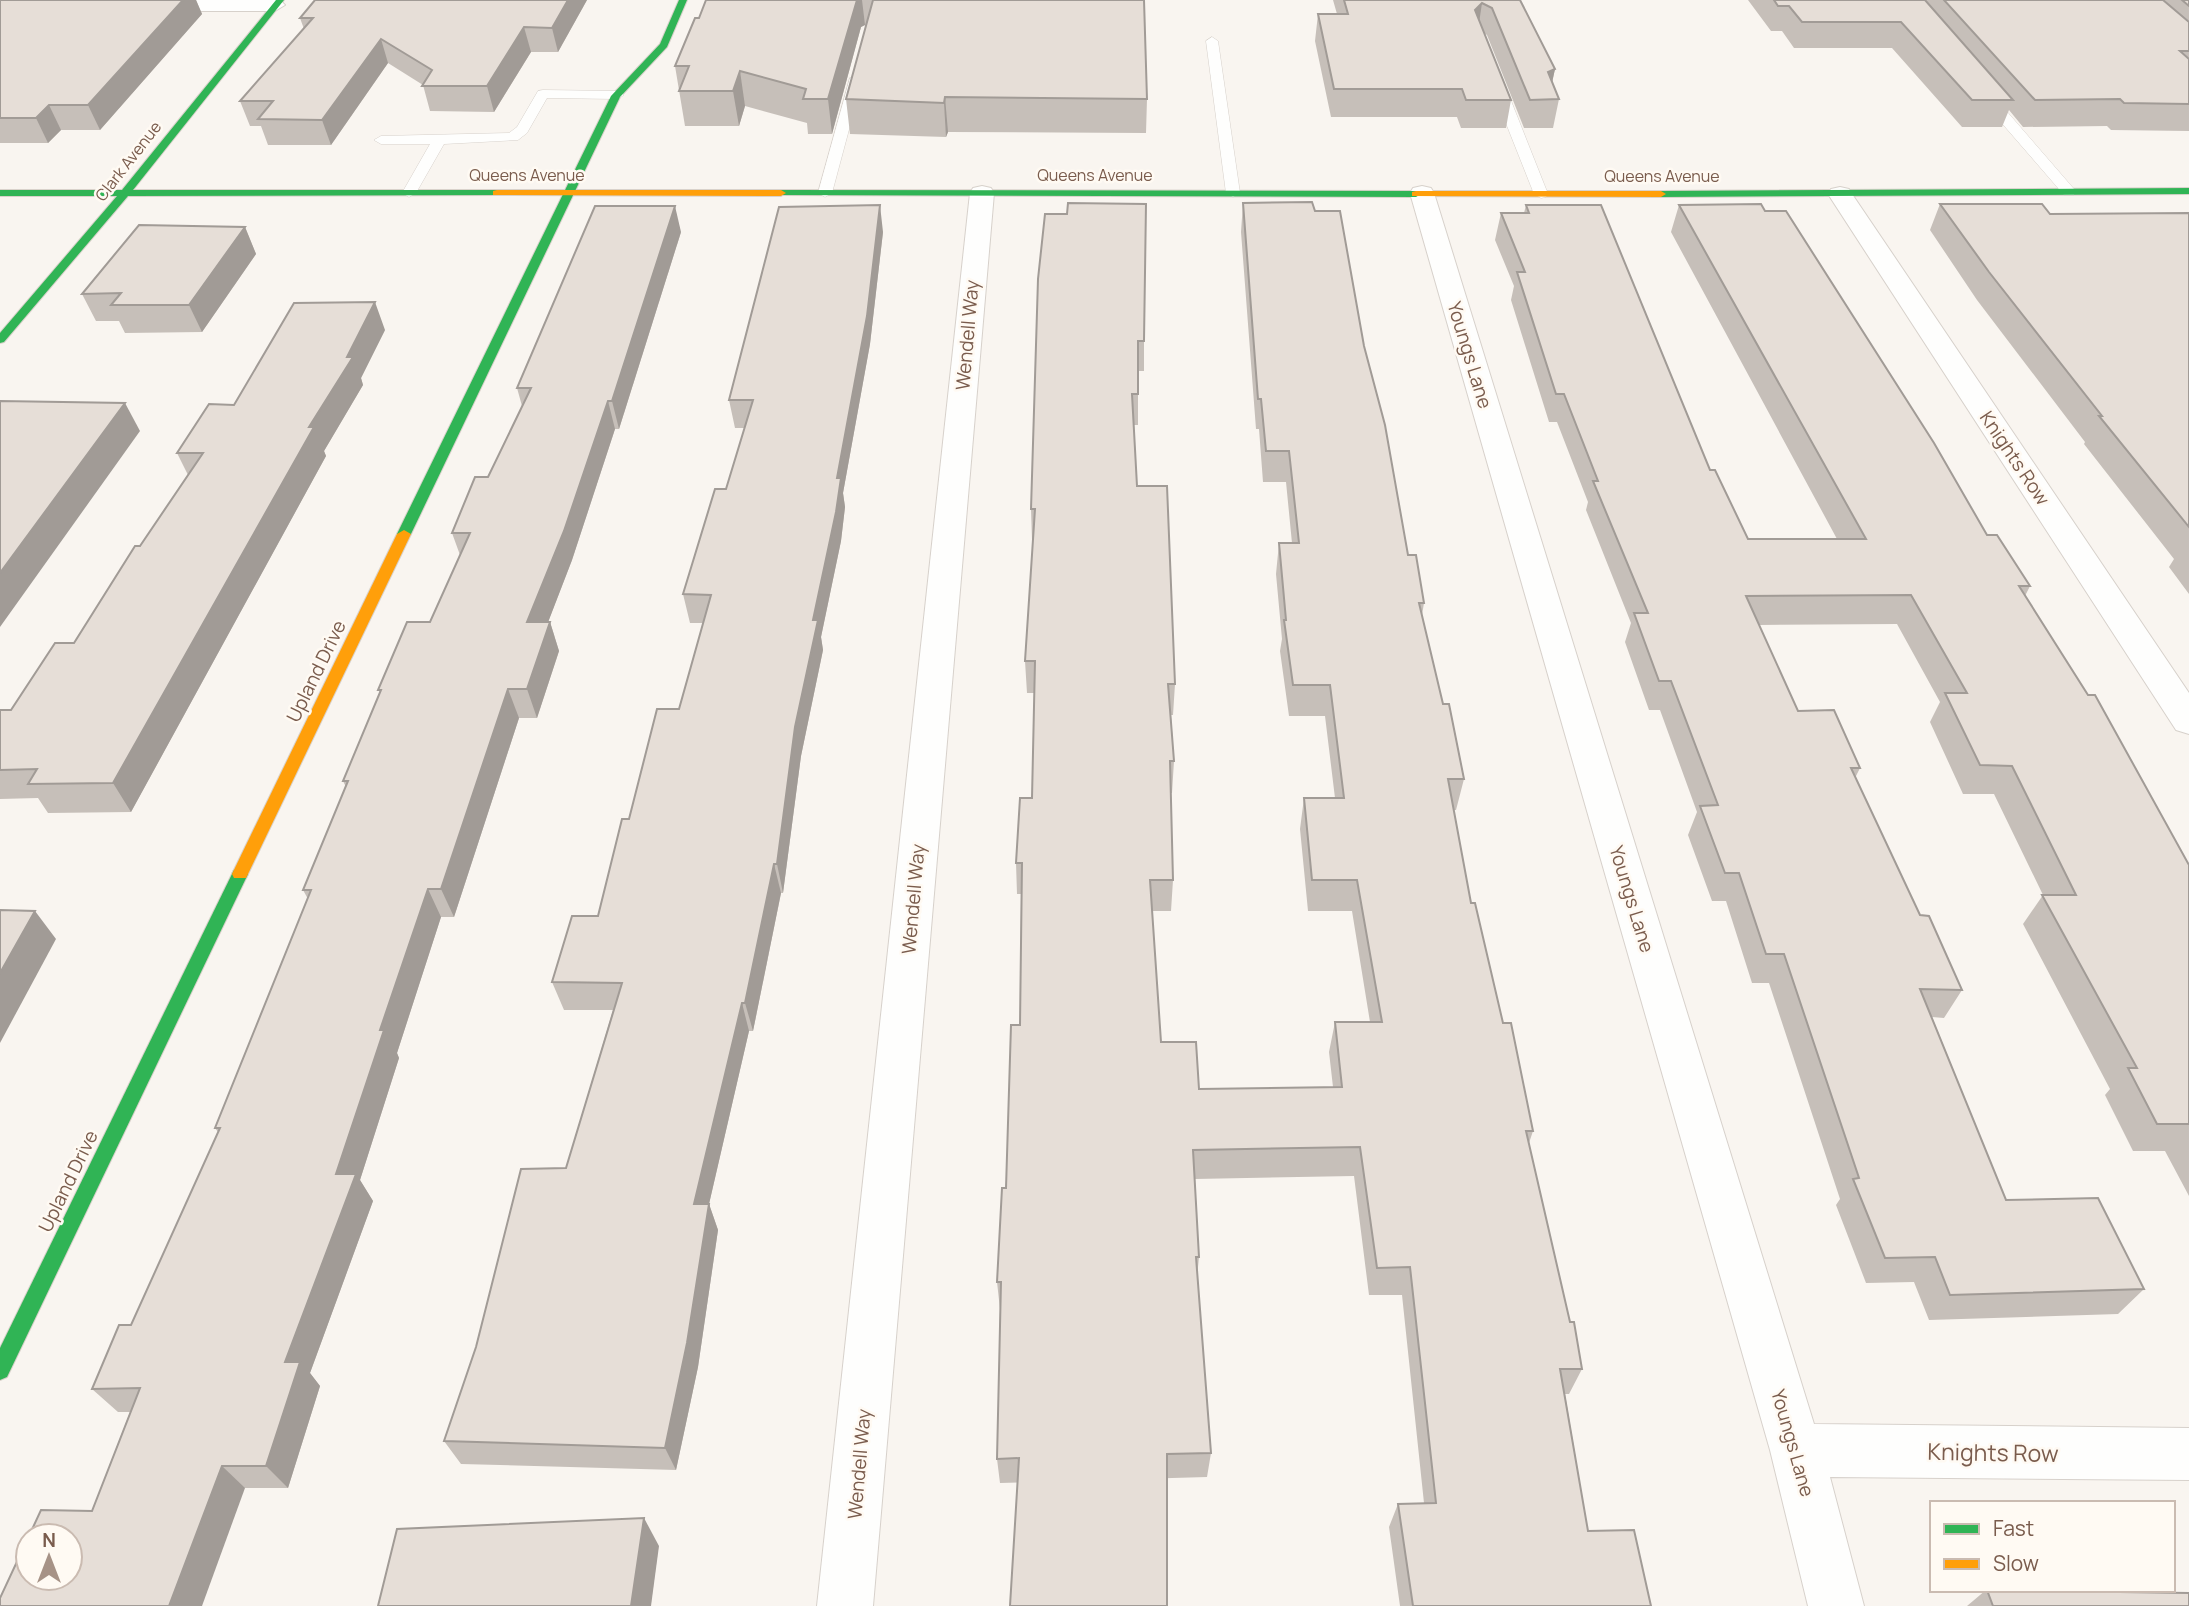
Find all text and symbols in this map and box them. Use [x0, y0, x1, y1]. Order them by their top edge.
street label: Clark Avenue [90, 116, 166, 206]
street label: Queens Avenue [469, 164, 585, 186]
street label: Queens Avenue [1037, 164, 1153, 186]
street label: Queens Avenue [1604, 165, 1720, 187]
street label: Wendell Way [949, 279, 985, 391]
street label: Youngs Lane [1441, 298, 1499, 412]
street label: Knights Row [1974, 406, 2056, 511]
street label: Upland Drive [280, 616, 352, 726]
street label: Youngs Lane [1603, 842, 1661, 956]
street label: Wendell Way [895, 843, 931, 955]
street label: Upland Drive [32, 1126, 104, 1236]
street label: Youngs Lane [1765, 1386, 1821, 1500]
street label: Wendell Way [841, 1408, 877, 1520]
street label: Knights Row [1927, 1435, 2059, 1469]
legend [1930, 1501, 2175, 1592]
text: Fast [1993, 1514, 2034, 1542]
north arrow [14, 1522, 84, 1592]
text: N [42, 1527, 56, 1553]
text: Slow [1993, 1549, 2039, 1577]

